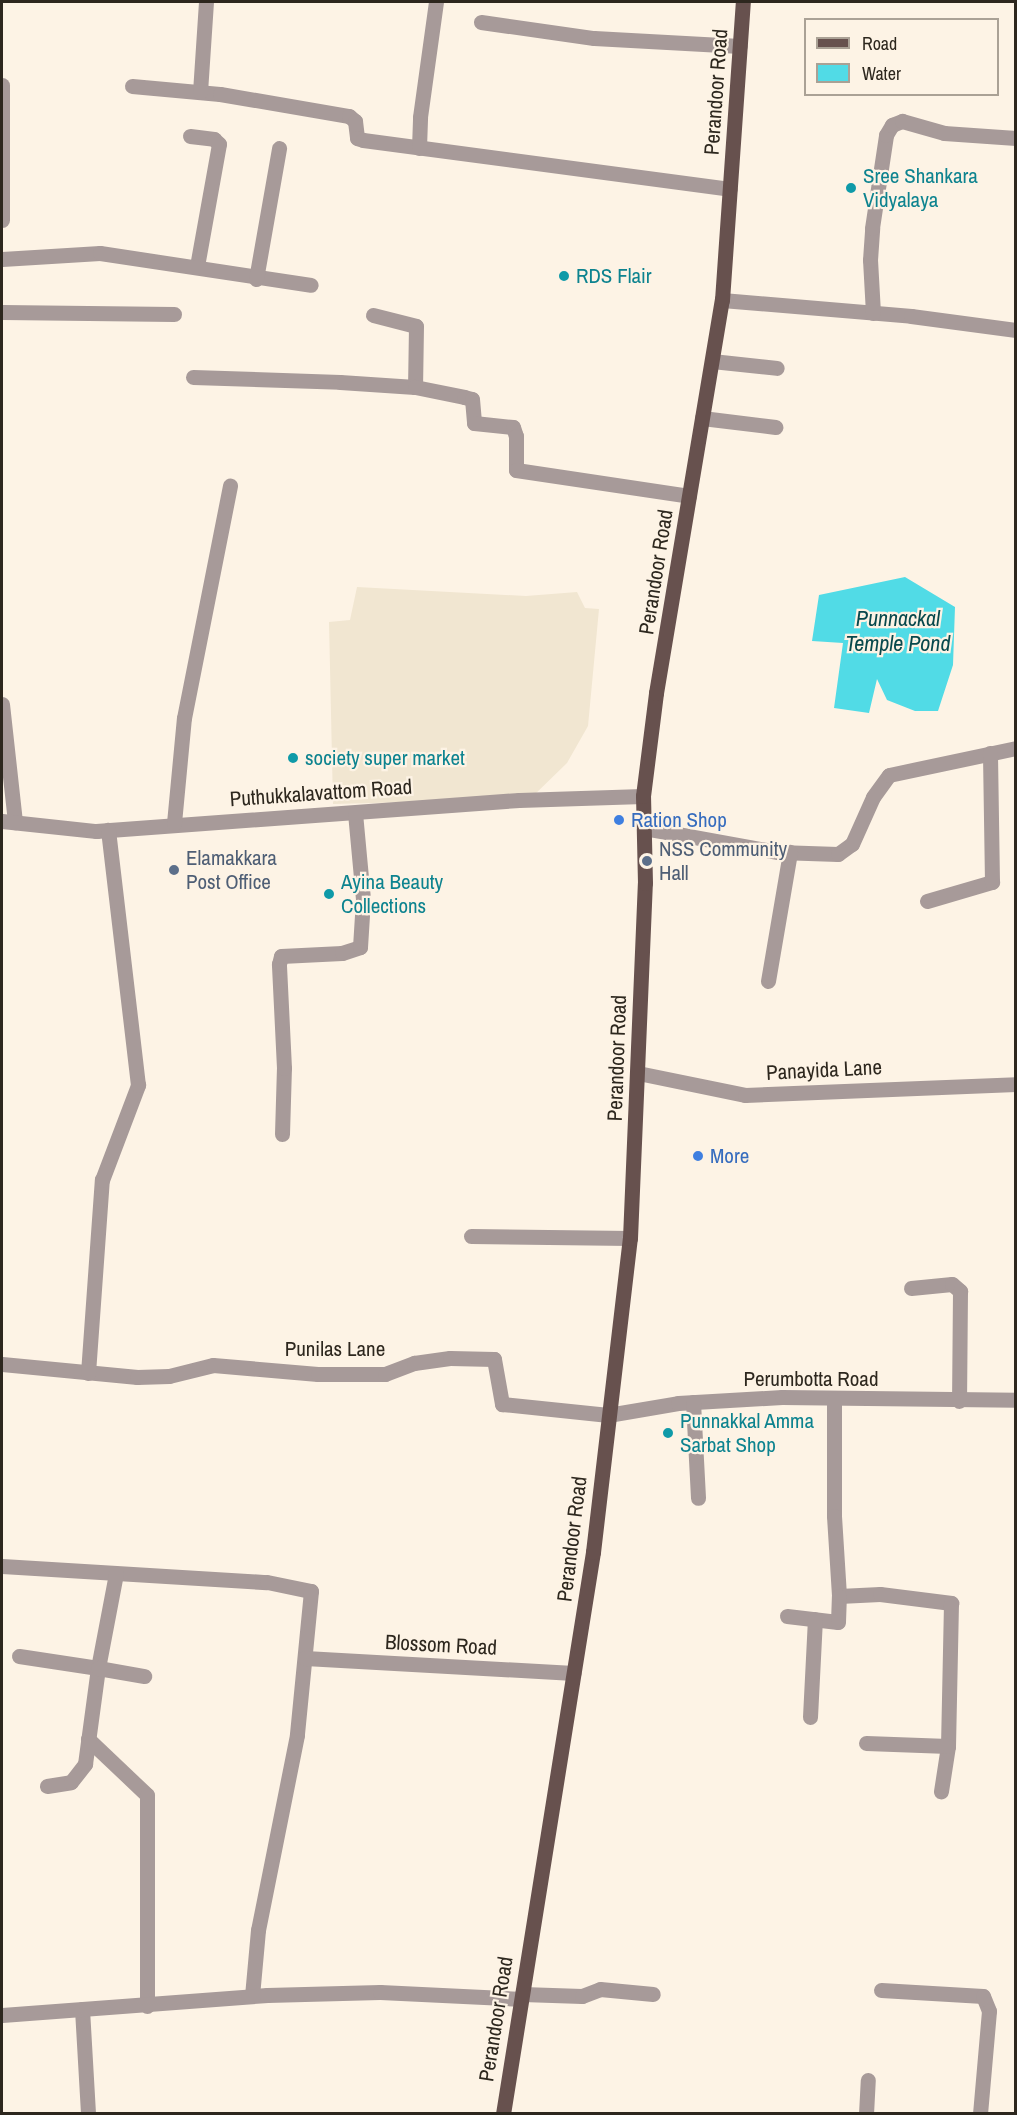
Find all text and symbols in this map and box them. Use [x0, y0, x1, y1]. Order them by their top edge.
legend [804, 18, 999, 96]
street label: Perandoor Road [699, 28, 733, 156]
text: Road [862, 31, 897, 56]
text: Water [862, 61, 901, 86]
place label: Sree Shankara Vidyalaya [863, 163, 978, 213]
marker: Sree Shankara Vidyalaya [844, 181, 858, 195]
place label: RDS Flair [576, 263, 652, 289]
marker: RDS Flair [557, 269, 571, 283]
street label: Perandoor Road [634, 508, 678, 636]
water label: Punnackal Temple Pond [846, 605, 950, 656]
place label: society super market [305, 745, 465, 771]
marker: society super market [286, 751, 300, 765]
street label: Puthukkalavattom Road [229, 774, 413, 812]
place label: Ration Shop [631, 807, 727, 833]
marker: Ration Shop [612, 813, 626, 827]
place label: NSS Community Hall [659, 836, 787, 886]
place label: Elamakkara Post Office [186, 845, 277, 895]
marker: NSS Community Hall [640, 854, 654, 868]
marker: Elamakkara Post Office [167, 863, 181, 877]
place label: Ayina Beauty Collections [341, 869, 443, 919]
marker: Ayina Beauty Collections [322, 887, 336, 901]
street label: Perandoor Road [602, 994, 632, 1122]
street label: Panayida Lane [765, 1054, 883, 1086]
place label: More [710, 1143, 749, 1169]
marker: More [691, 1149, 705, 1163]
street label: Punilas Lane [285, 1336, 385, 1362]
street label: Perumbotta Road [744, 1366, 878, 1392]
place label: Punnakkal Amma Sarbat Shop [680, 1408, 815, 1458]
marker: Punnakkal Amma Sarbat Shop [661, 1426, 675, 1440]
street label: Perandoor Road [552, 1475, 592, 1603]
street label: Blossom Road [384, 1629, 498, 1661]
street label: Perandoor Road [474, 1955, 518, 2083]

